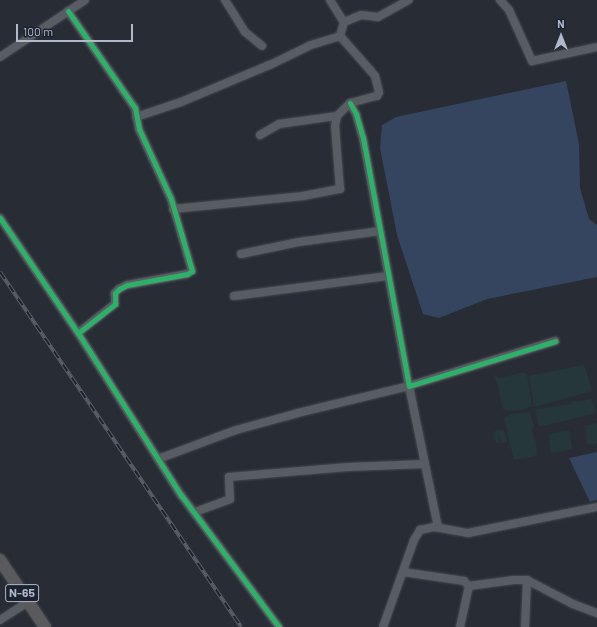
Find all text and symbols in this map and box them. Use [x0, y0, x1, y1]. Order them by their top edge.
scale bar [18, 16, 135, 42]
north arrow [541, 16, 581, 56]
text: N [557, 17, 565, 30]
text: 100 m [23, 24, 53, 38]
road number: N-65 [5, 583, 39, 603]

